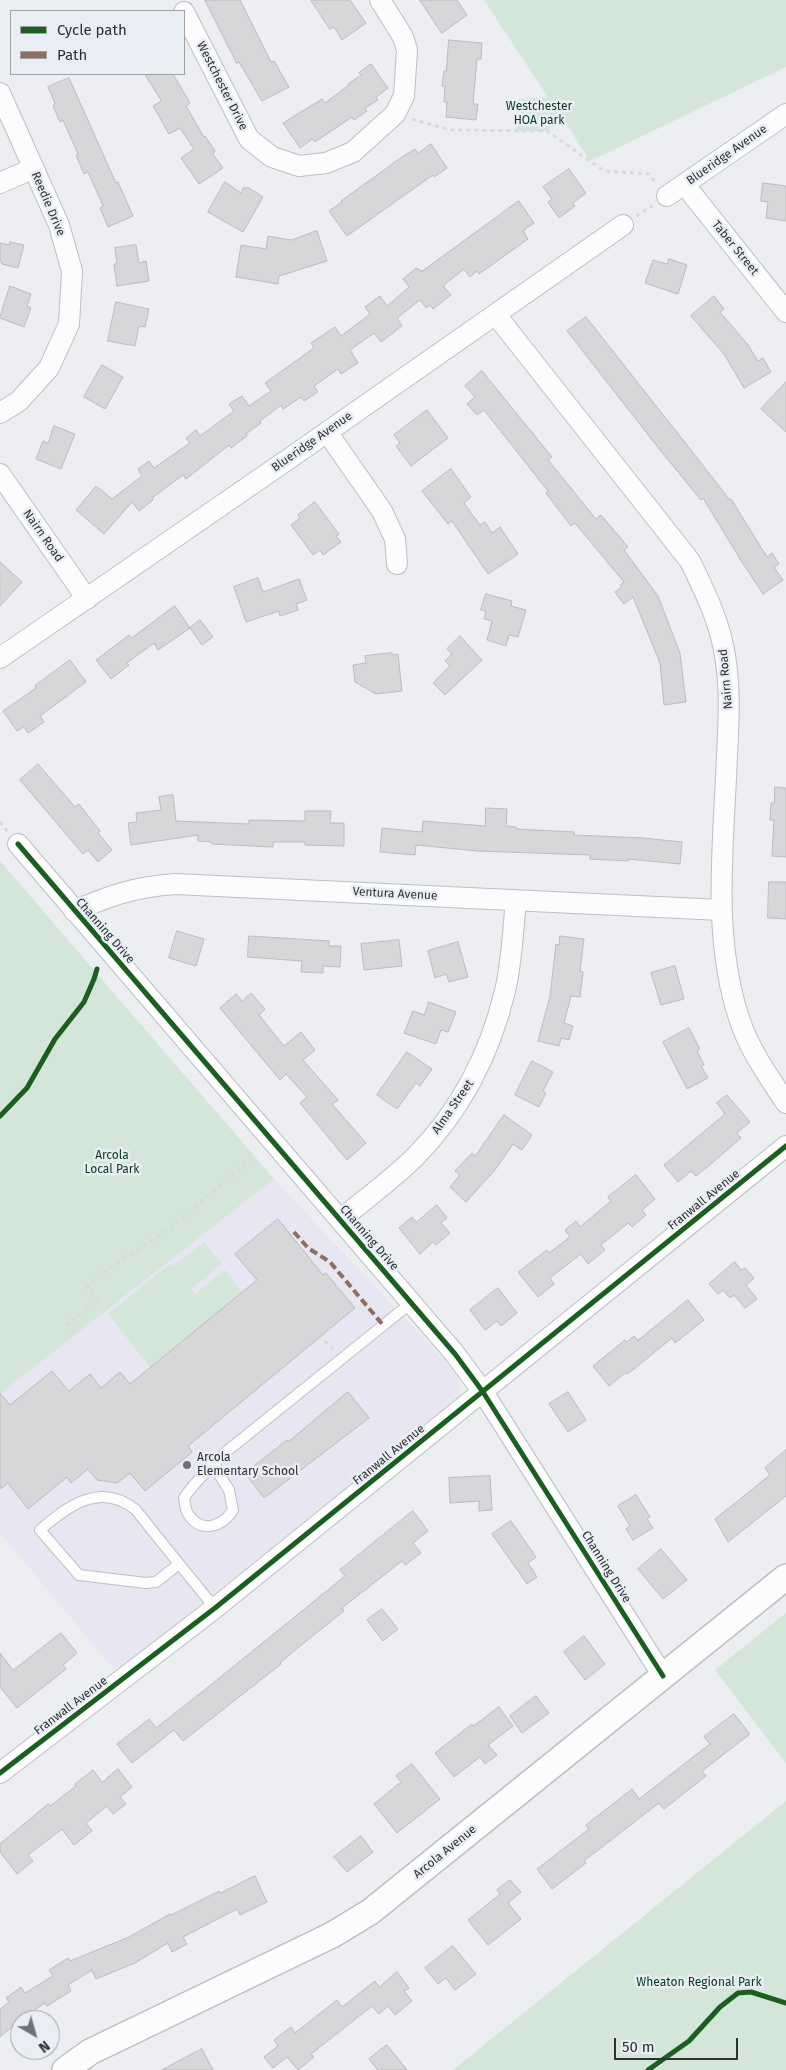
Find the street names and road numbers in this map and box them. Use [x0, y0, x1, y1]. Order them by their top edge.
street label: Westchester Drive [193, 39, 251, 133]
street label: Blueridge Avenue [684, 122, 770, 188]
street label: Reedie Drive [28, 170, 68, 238]
street label: Taber Street [709, 218, 761, 278]
street label: Blueridge Avenue [269, 409, 355, 475]
street label: Nairn Road [20, 507, 66, 565]
street label: Nairn Road [716, 648, 736, 710]
street label: Ventura Avenue [352, 885, 438, 903]
street label: Channing Drive [73, 895, 137, 967]
street label: Alma Street [429, 1077, 477, 1137]
street label: Franwall Avenue [665, 1167, 743, 1233]
street label: Channing Drive [337, 1202, 401, 1274]
street label: Franwall Avenue [350, 1422, 428, 1488]
street label: Channing Drive [578, 1528, 634, 1606]
street label: Franwall Avenue [31, 1674, 111, 1738]
street label: Arcola Avenue [411, 1822, 479, 1882]

